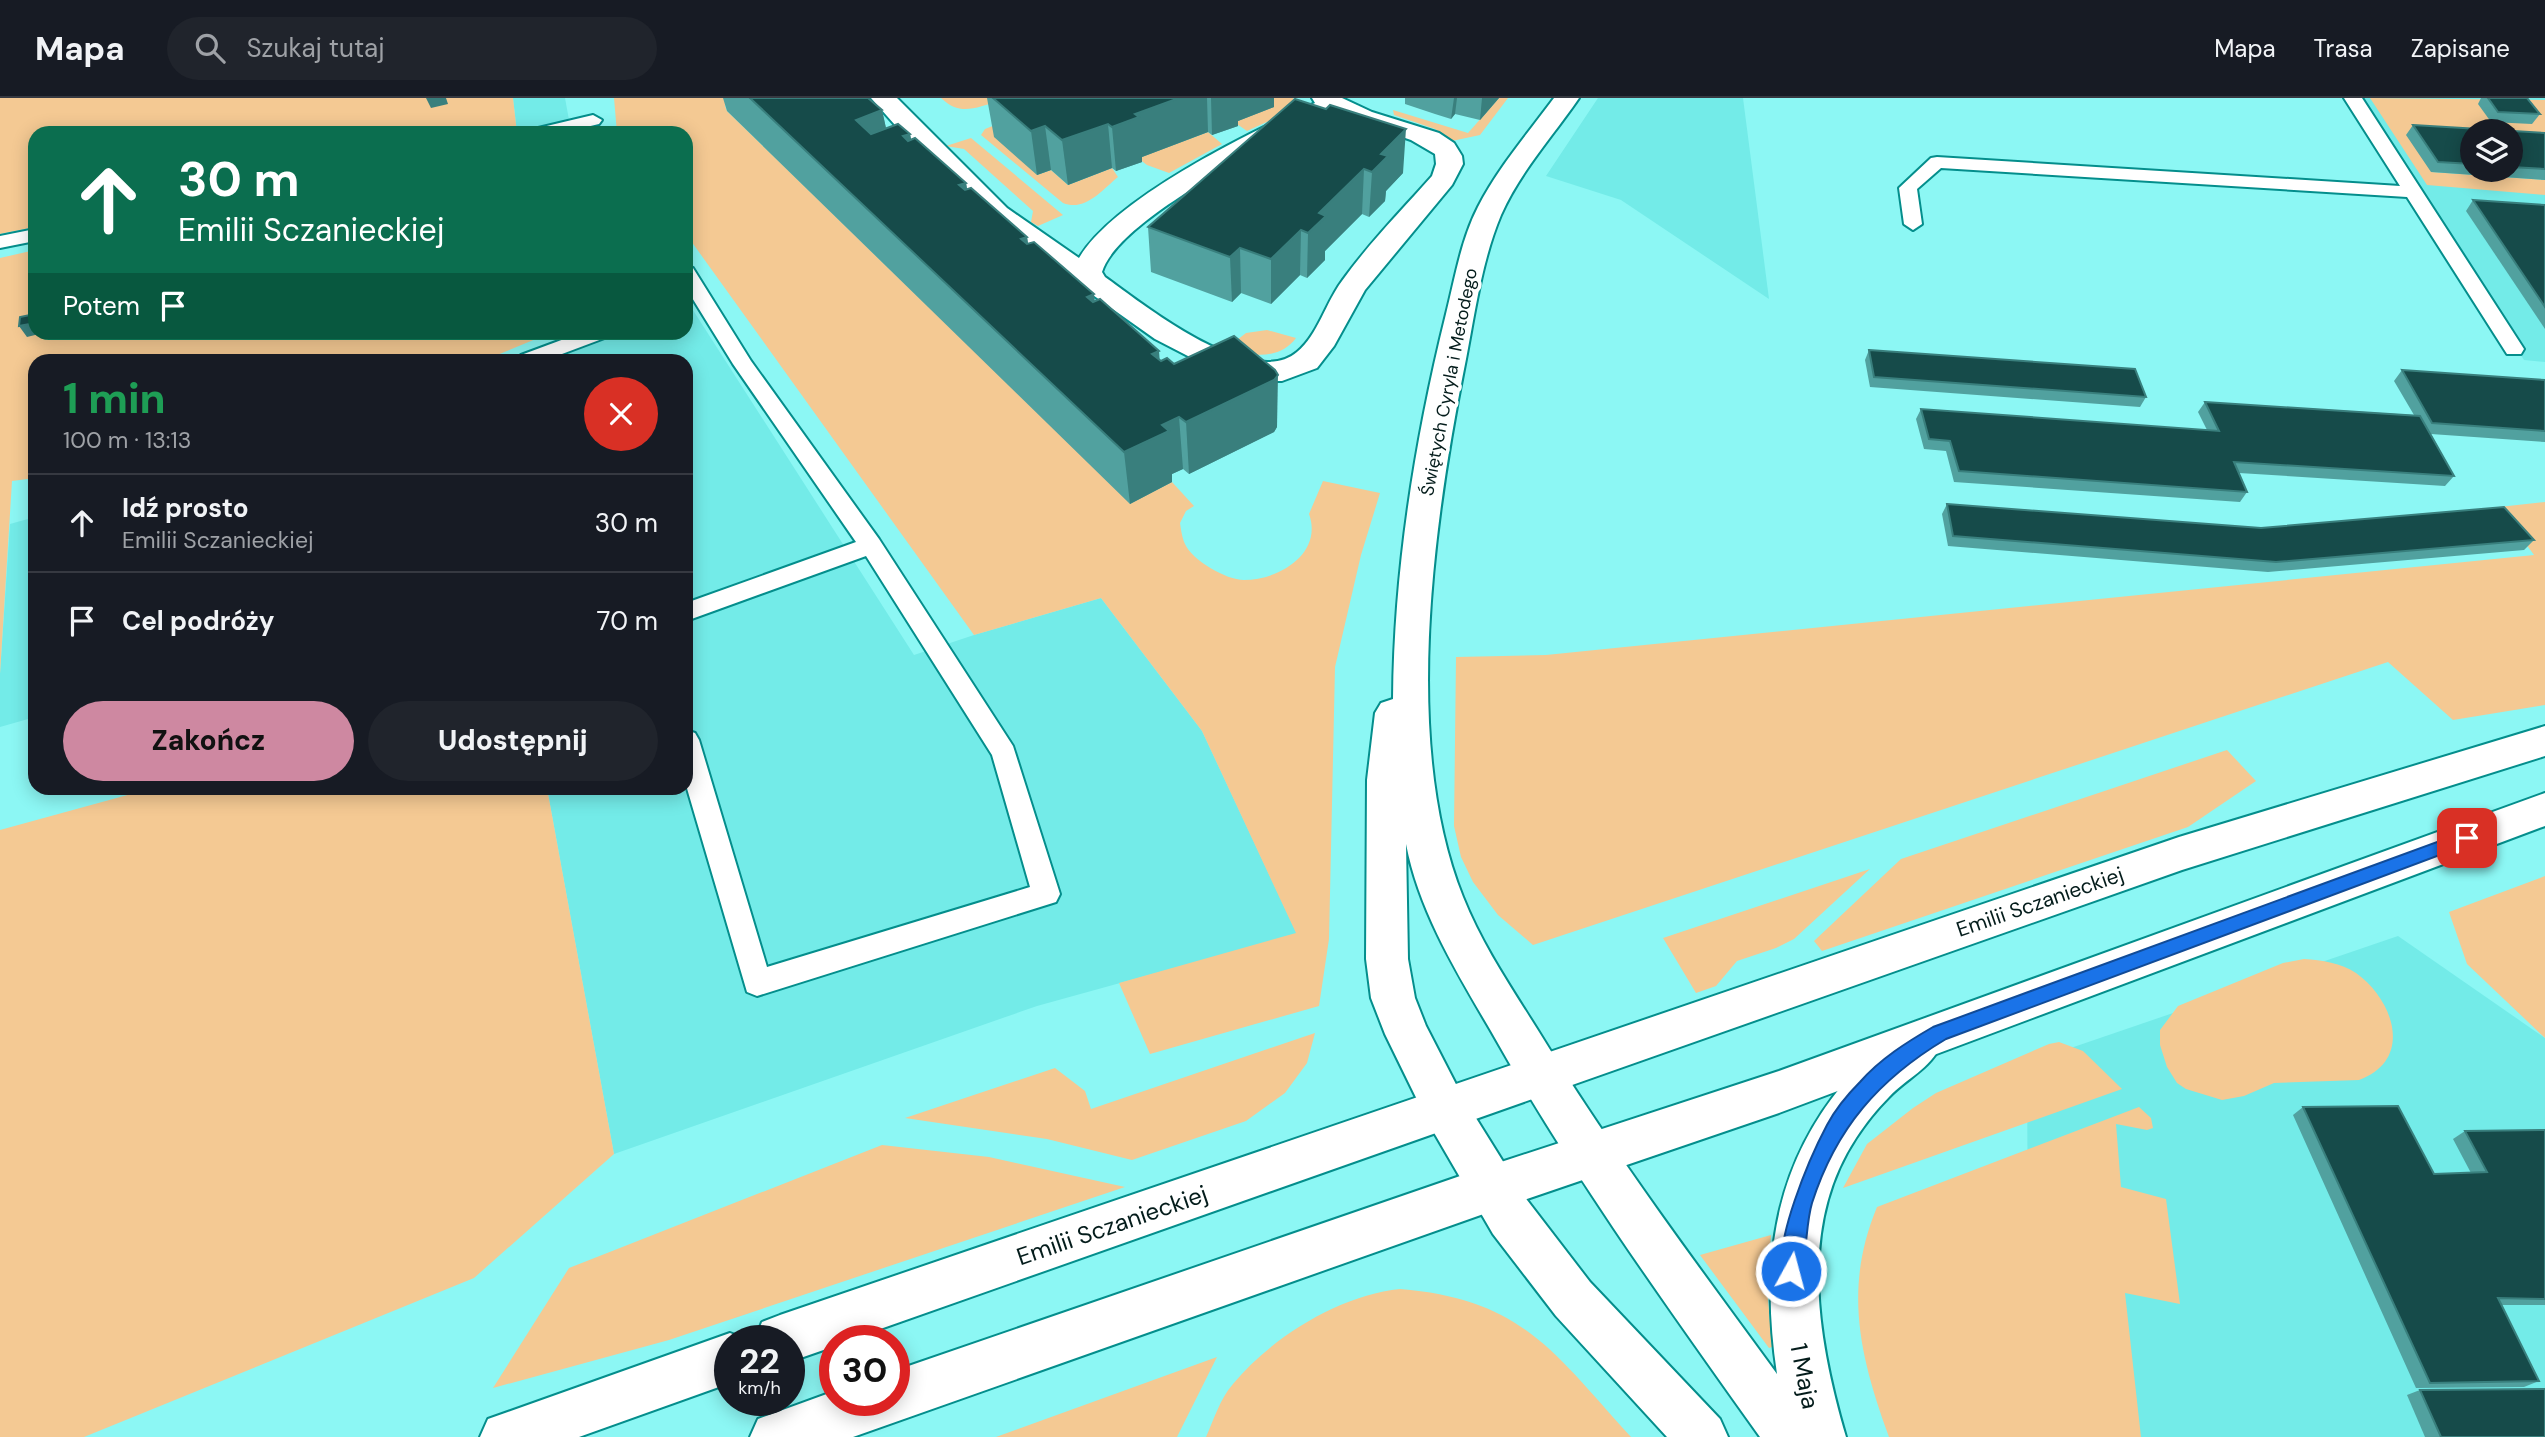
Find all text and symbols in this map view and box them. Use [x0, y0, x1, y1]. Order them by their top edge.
search box [167, 17, 657, 80]
text: Mapa [35, 27, 125, 70]
icon: search [191, 29, 229, 67]
text: Szukaj tutaj [247, 31, 385, 65]
text: Mapa [2214, 33, 2276, 64]
text: Trasa [2314, 33, 2373, 64]
text: Zapisane [2411, 33, 2510, 64]
map controls [2460, 119, 2523, 182]
button: layers [2460, 119, 2523, 182]
text: 30 m [178, 147, 300, 211]
icon: ahead [63, 154, 154, 245]
text: Emilii Sczanieckiej [178, 209, 445, 251]
street label: Świętych Cyryla i Metodego [1415, 266, 1483, 498]
icon: arrive [154, 287, 192, 325]
text: Potem [63, 289, 140, 323]
text: 1 min [63, 371, 166, 426]
button: close [584, 377, 658, 451]
text: 100 m · 13:13 [63, 425, 191, 455]
text: Idź prosto [122, 491, 249, 525]
icon: ahead [63, 504, 101, 542]
text: 30 m [595, 506, 658, 540]
text: Emilii Sczanieckiej [122, 525, 314, 555]
icon: arrive [63, 602, 101, 640]
text: Cel podróży [122, 604, 275, 638]
text: 70 m [597, 604, 658, 638]
button: Zakończ [63, 701, 354, 781]
button: Udostępnij [368, 701, 658, 781]
pin [2437, 808, 2497, 868]
icon: arrive [2448, 819, 2486, 857]
street label: Emilii Sczanieckiej [1953, 860, 2127, 944]
street label: Emilii Sczanieckiej [1012, 1178, 1212, 1272]
position arrow [1754, 1234, 1828, 1308]
speed limit sign: 30 [819, 1325, 910, 1416]
text: 22 [739, 1338, 780, 1384]
street label: 1 Maja [1783, 1341, 1827, 1411]
text: km/h [738, 1376, 781, 1400]

